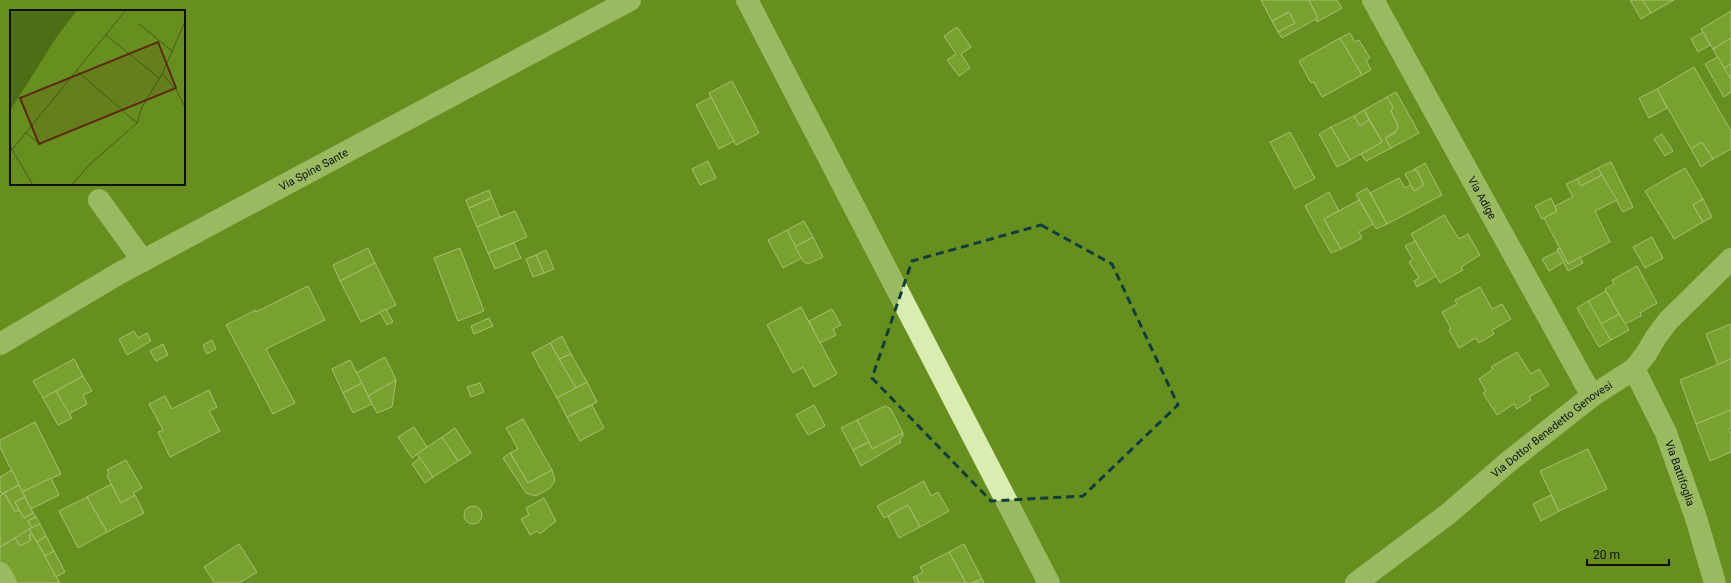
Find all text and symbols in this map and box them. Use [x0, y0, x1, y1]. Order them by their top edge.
inset map [10, 10, 185, 185]
street label: Via Spine Sante [277, 145, 351, 193]
street label: Via Adige [1465, 174, 1499, 221]
street label: Via Dottor Benedetto Genovesi [1488, 378, 1615, 480]
street label: Via Battifoglia [1663, 438, 1698, 508]
scale bar [1587, 541, 1669, 567]
text: 20 m [1593, 548, 1620, 562]

